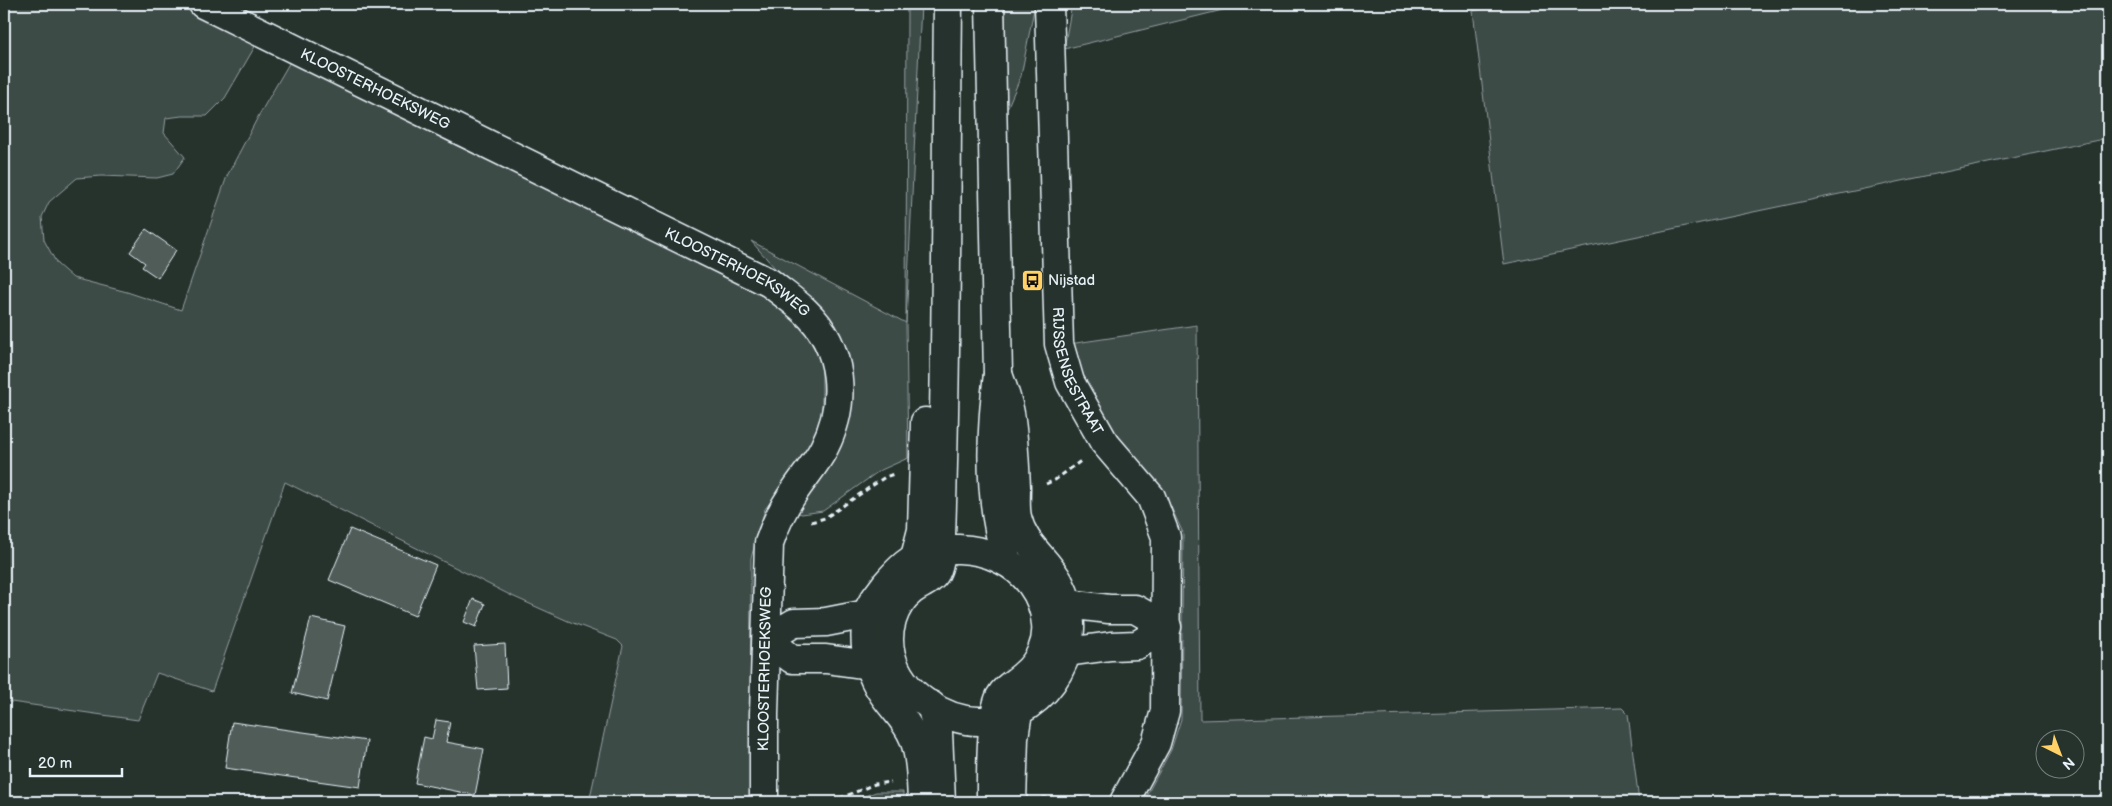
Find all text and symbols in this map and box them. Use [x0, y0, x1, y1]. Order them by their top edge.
street label: KLOOSTERHOEKSWEG [297, 44, 453, 134]
street label: KLOOSTERHOEKSWEG [661, 223, 814, 320]
bus stop icon: Nijstad [1020, 268, 1044, 292]
place label: Nijstad [1048, 271, 1095, 290]
street label: RIJSSENSESTRAAT [1048, 307, 1108, 438]
street label: KLOOSTERHOEKSWEG [754, 587, 776, 751]
north arrow [2034, 728, 2084, 778]
scale bar [30, 746, 122, 778]
text: N [2059, 753, 2078, 773]
text: 20 m [38, 754, 72, 773]

